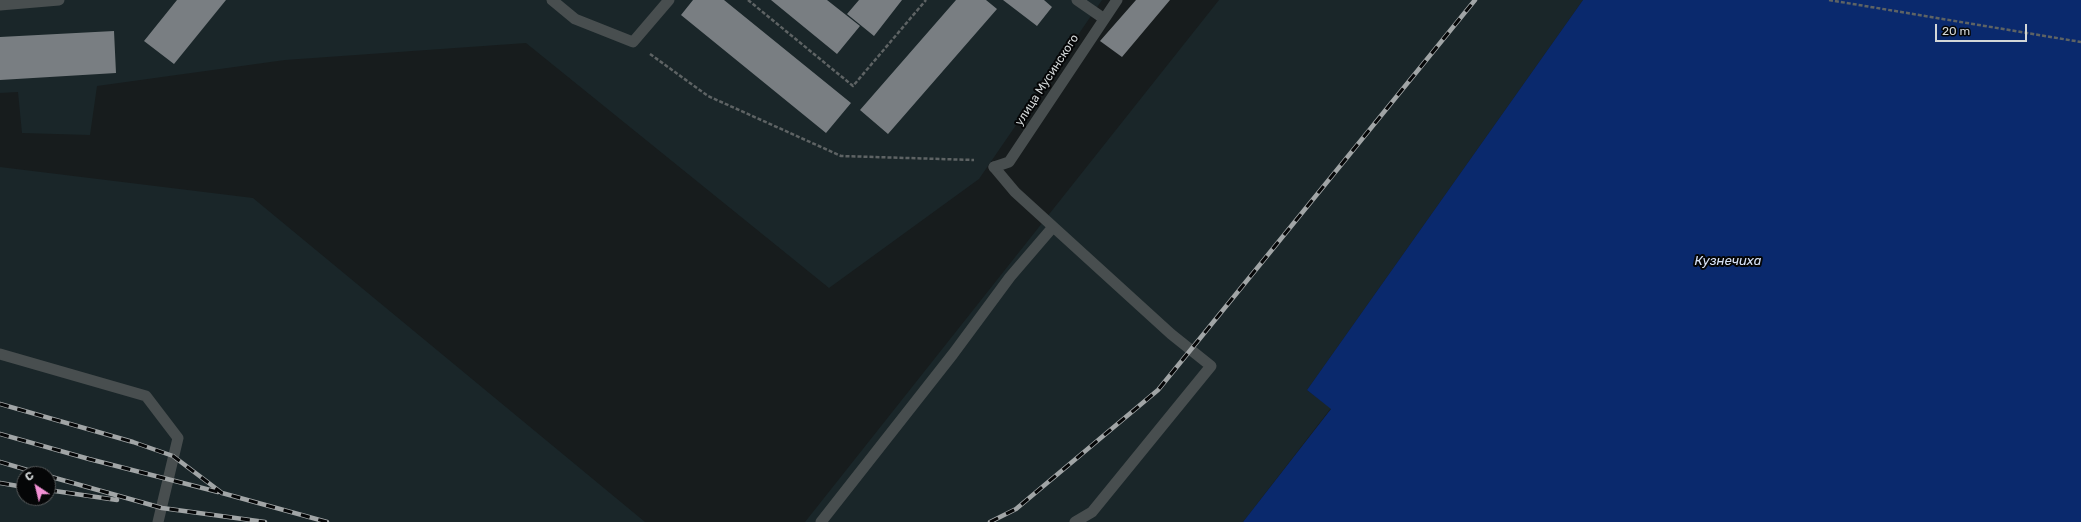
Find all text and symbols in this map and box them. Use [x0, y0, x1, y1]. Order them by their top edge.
scale bar [1937, 16, 2029, 42]
text: 20 m [1942, 24, 1970, 38]
street label: улица Мусинского [1012, 32, 1082, 128]
water label: Кузнечиха [1695, 253, 1761, 269]
north arrow [16, 466, 56, 506]
text: С [23, 469, 36, 484]

